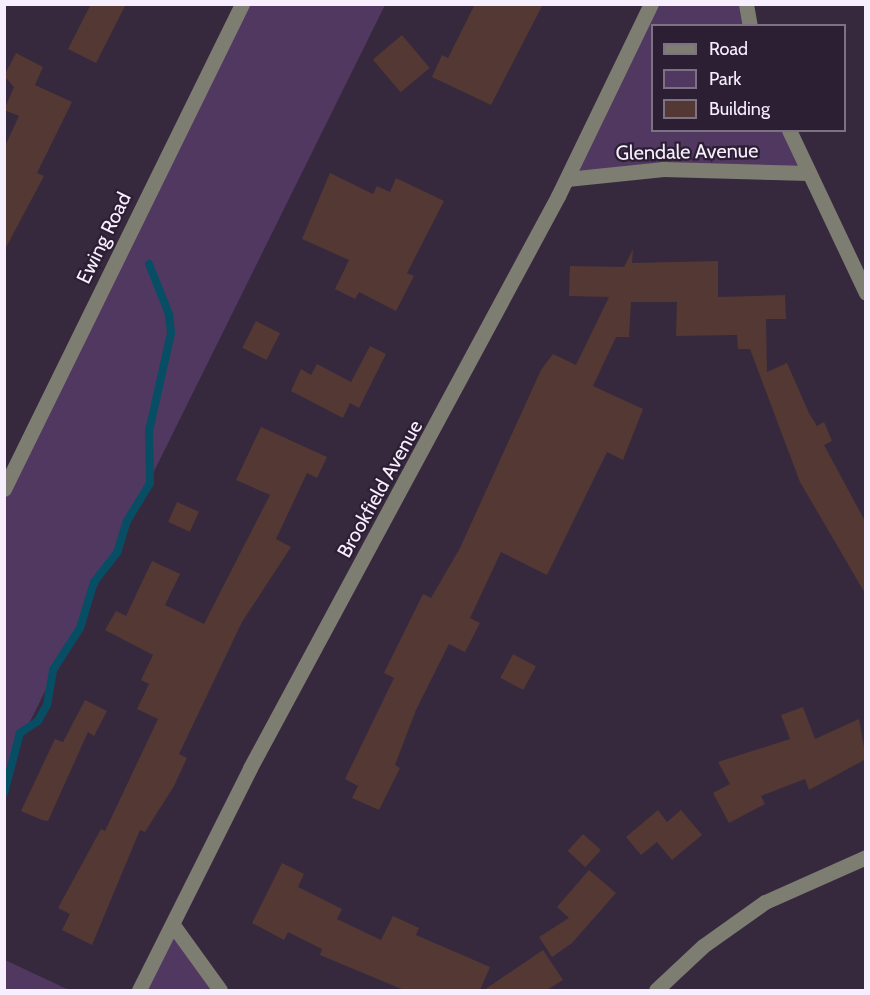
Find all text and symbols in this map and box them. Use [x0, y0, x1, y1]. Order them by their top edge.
legend [651, 24, 846, 132]
text: Road [709, 38, 748, 60]
text: Park [709, 68, 741, 90]
text: Building [709, 98, 770, 120]
street label: Glendale Avenue [615, 139, 759, 165]
street label: Ewing Road [72, 188, 136, 288]
street label: Brookfield Avenue [332, 416, 428, 562]

